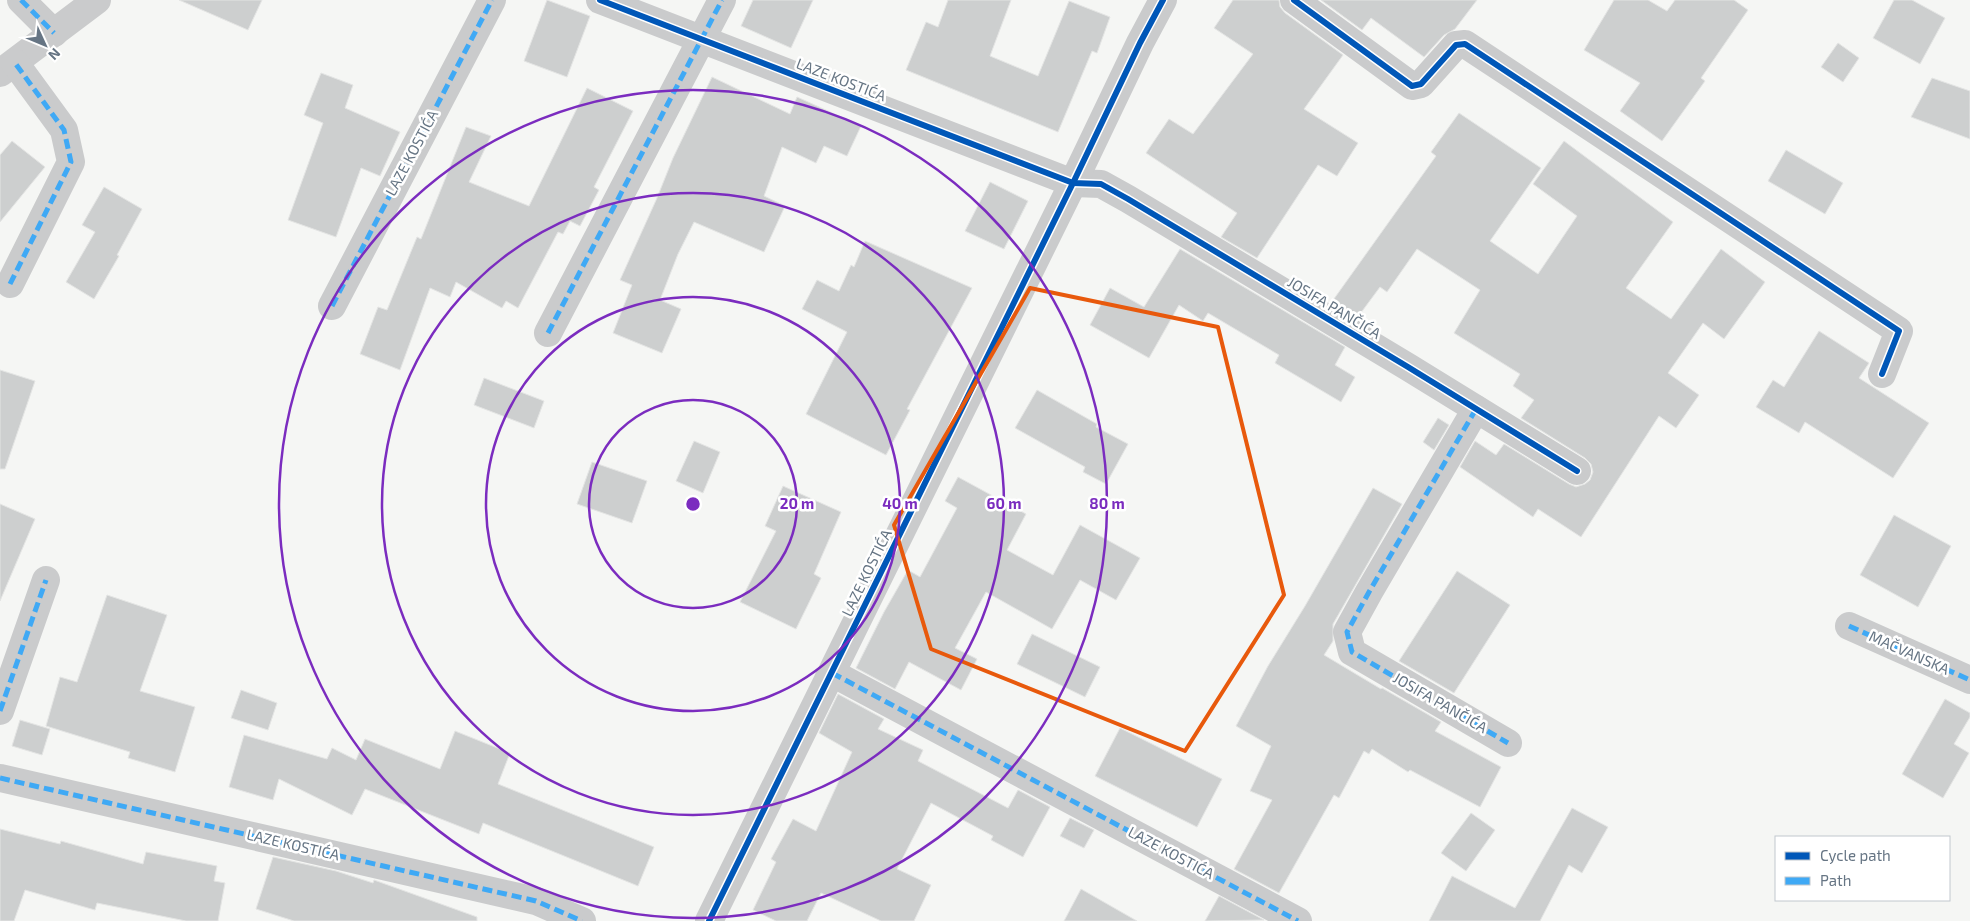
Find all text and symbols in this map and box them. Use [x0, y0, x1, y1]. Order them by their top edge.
north arrow [20, 20, 70, 70]
text: N [45, 45, 64, 64]
street label: LAZE KOSTIĆA [794, 54, 889, 105]
street label: LAZE KOSTIĆA [381, 106, 442, 199]
street label: JOSIFA PANČIĆA [1285, 272, 1385, 342]
text: 20 m [780, 494, 814, 512]
text: 40 m [882, 494, 918, 512]
text: 60 m [987, 494, 1021, 512]
text: 80 m [1089, 494, 1125, 512]
centre of rings [684, 495, 702, 513]
street label: LAZE KOSTIĆA [837, 525, 895, 619]
street label: MAČVANSKA [1866, 626, 1953, 678]
street label: JOSIFA PANČIĆA [1390, 668, 1491, 737]
street label: LAZE KOSTIĆA [1125, 822, 1218, 883]
street label: LAZE KOSTIĆA [245, 825, 342, 864]
legend [1775, 836, 1950, 901]
text: Cycle path [1820, 846, 1891, 864]
text: Path [1820, 871, 1851, 889]

